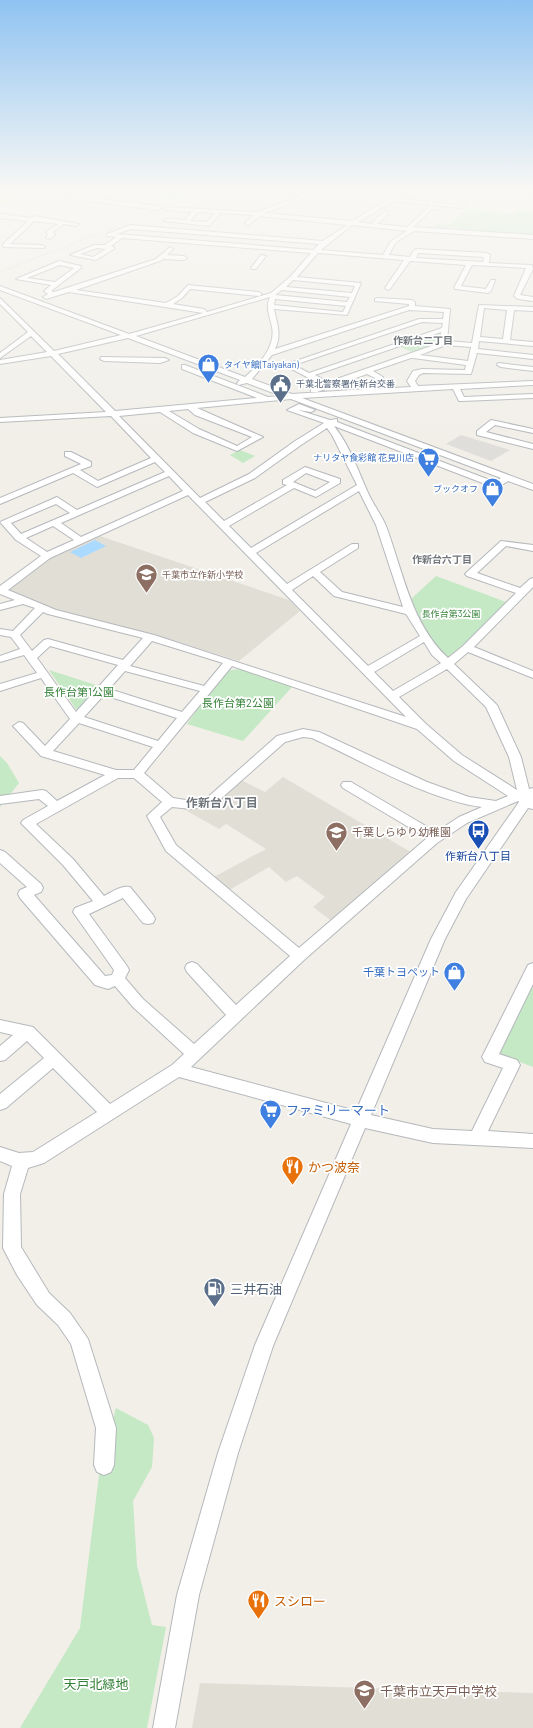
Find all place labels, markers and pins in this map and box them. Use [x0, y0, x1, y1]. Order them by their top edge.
shop icon: タイヤ館(Taiyakan) [196, 352, 222, 385]
place label: タイヤ館(Taiyakan) [224, 359, 299, 370]
public building icon: 千葉北警察署作新台交番 [268, 371, 294, 404]
place label: 千葉北警察署作新台交番 [296, 378, 395, 389]
supermarket icon: ナリタヤ食彩館 花見川店 [416, 445, 442, 478]
place label: ナリタヤ食彩館 花見川店 [313, 452, 414, 463]
shop icon: ブックオフ [480, 476, 506, 509]
place label: ブックオフ [433, 483, 478, 494]
school or university icon: 千葉市立作新小学校 [134, 562, 160, 595]
place label: 千葉市立作新小学校 [162, 569, 243, 580]
bus stop icon: 作新台八丁目 [465, 817, 491, 850]
school or university icon: 千葉しらゆり幼稚園 [323, 819, 349, 852]
place label: 千葉しらゆり幼稚園 [352, 825, 451, 838]
place label: 作新台八丁目 [445, 849, 511, 862]
shop icon: 千葉トヨペット [442, 959, 468, 992]
place label: 千葉トヨペット [363, 965, 440, 978]
supermarket icon: ファミリーマート [258, 1097, 284, 1130]
place label: ファミリーマート [286, 1102, 390, 1118]
restaurant icon: かつ波奈 [279, 1154, 305, 1187]
place label: かつ波奈 [308, 1159, 360, 1175]
fuel station icon: 三井石油 [202, 1276, 228, 1309]
place label: 三井石油 [230, 1281, 282, 1297]
restaurant icon: スシロー [245, 1588, 271, 1621]
place label: スシロー [274, 1593, 326, 1609]
school or university icon: 千葉市立天戸中学校 [351, 1678, 377, 1711]
place label: 千葉市立天戸中学校 [380, 1683, 497, 1699]

